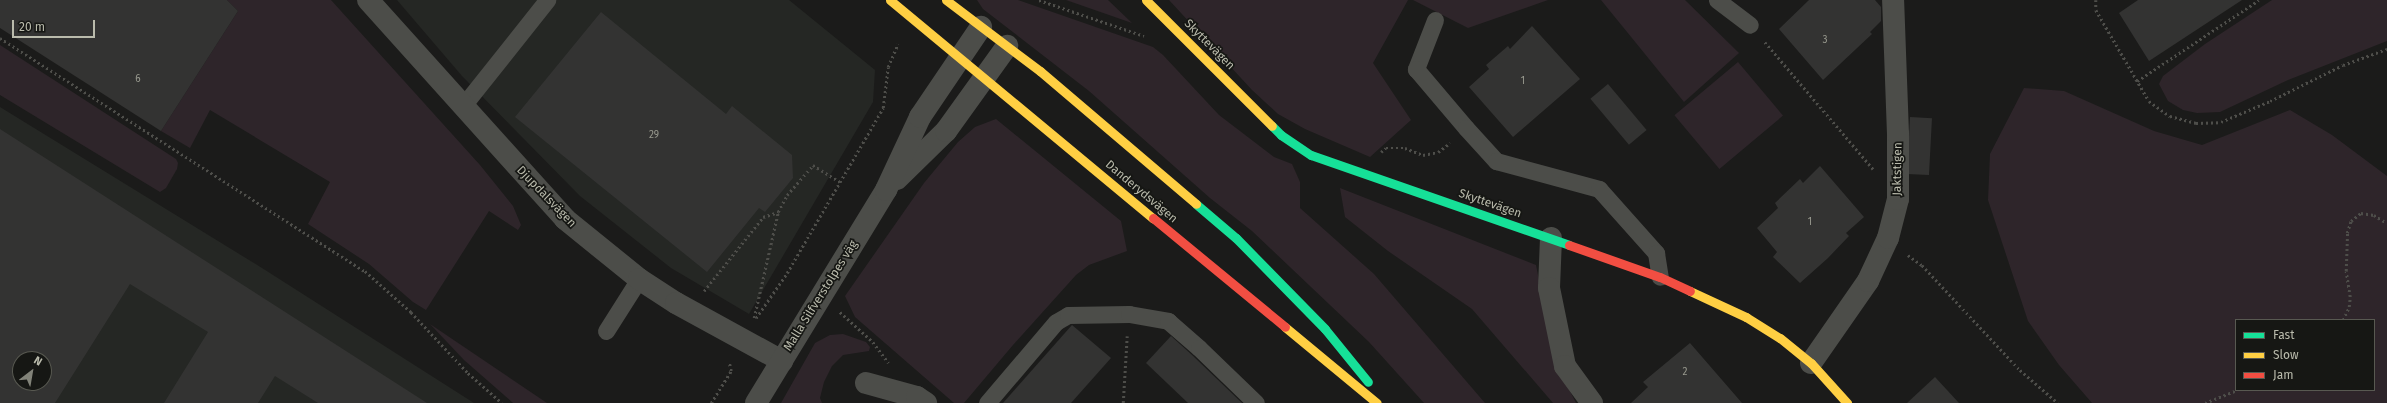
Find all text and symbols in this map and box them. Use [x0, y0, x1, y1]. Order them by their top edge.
scale bar [14, 12, 97, 38]
street label: Skyttevägen [1181, 17, 1237, 73]
text: 20 m [19, 20, 45, 34]
house number: 3 [1823, 35, 1827, 47]
house number: 6 [135, 74, 141, 86]
house number: 1 [1521, 76, 1525, 88]
house number: 29 [649, 130, 659, 142]
street label: Jaktstigen [1890, 142, 1906, 196]
street label: Danderydsvägen [1102, 158, 1180, 226]
street label: Djupdalsvägen [513, 163, 579, 231]
street label: Skyttevägen [1457, 187, 1523, 221]
house number: 1 [1808, 217, 1812, 229]
street label: Malla Silfverstolpes väg [781, 238, 861, 354]
legend [2235, 319, 2375, 391]
text: Fast [2273, 328, 2295, 342]
text: Slow [2273, 348, 2299, 362]
north arrow [12, 351, 52, 391]
text: N [31, 354, 44, 369]
house number: 2 [1683, 367, 1687, 379]
text: Jam [2273, 368, 2293, 382]

